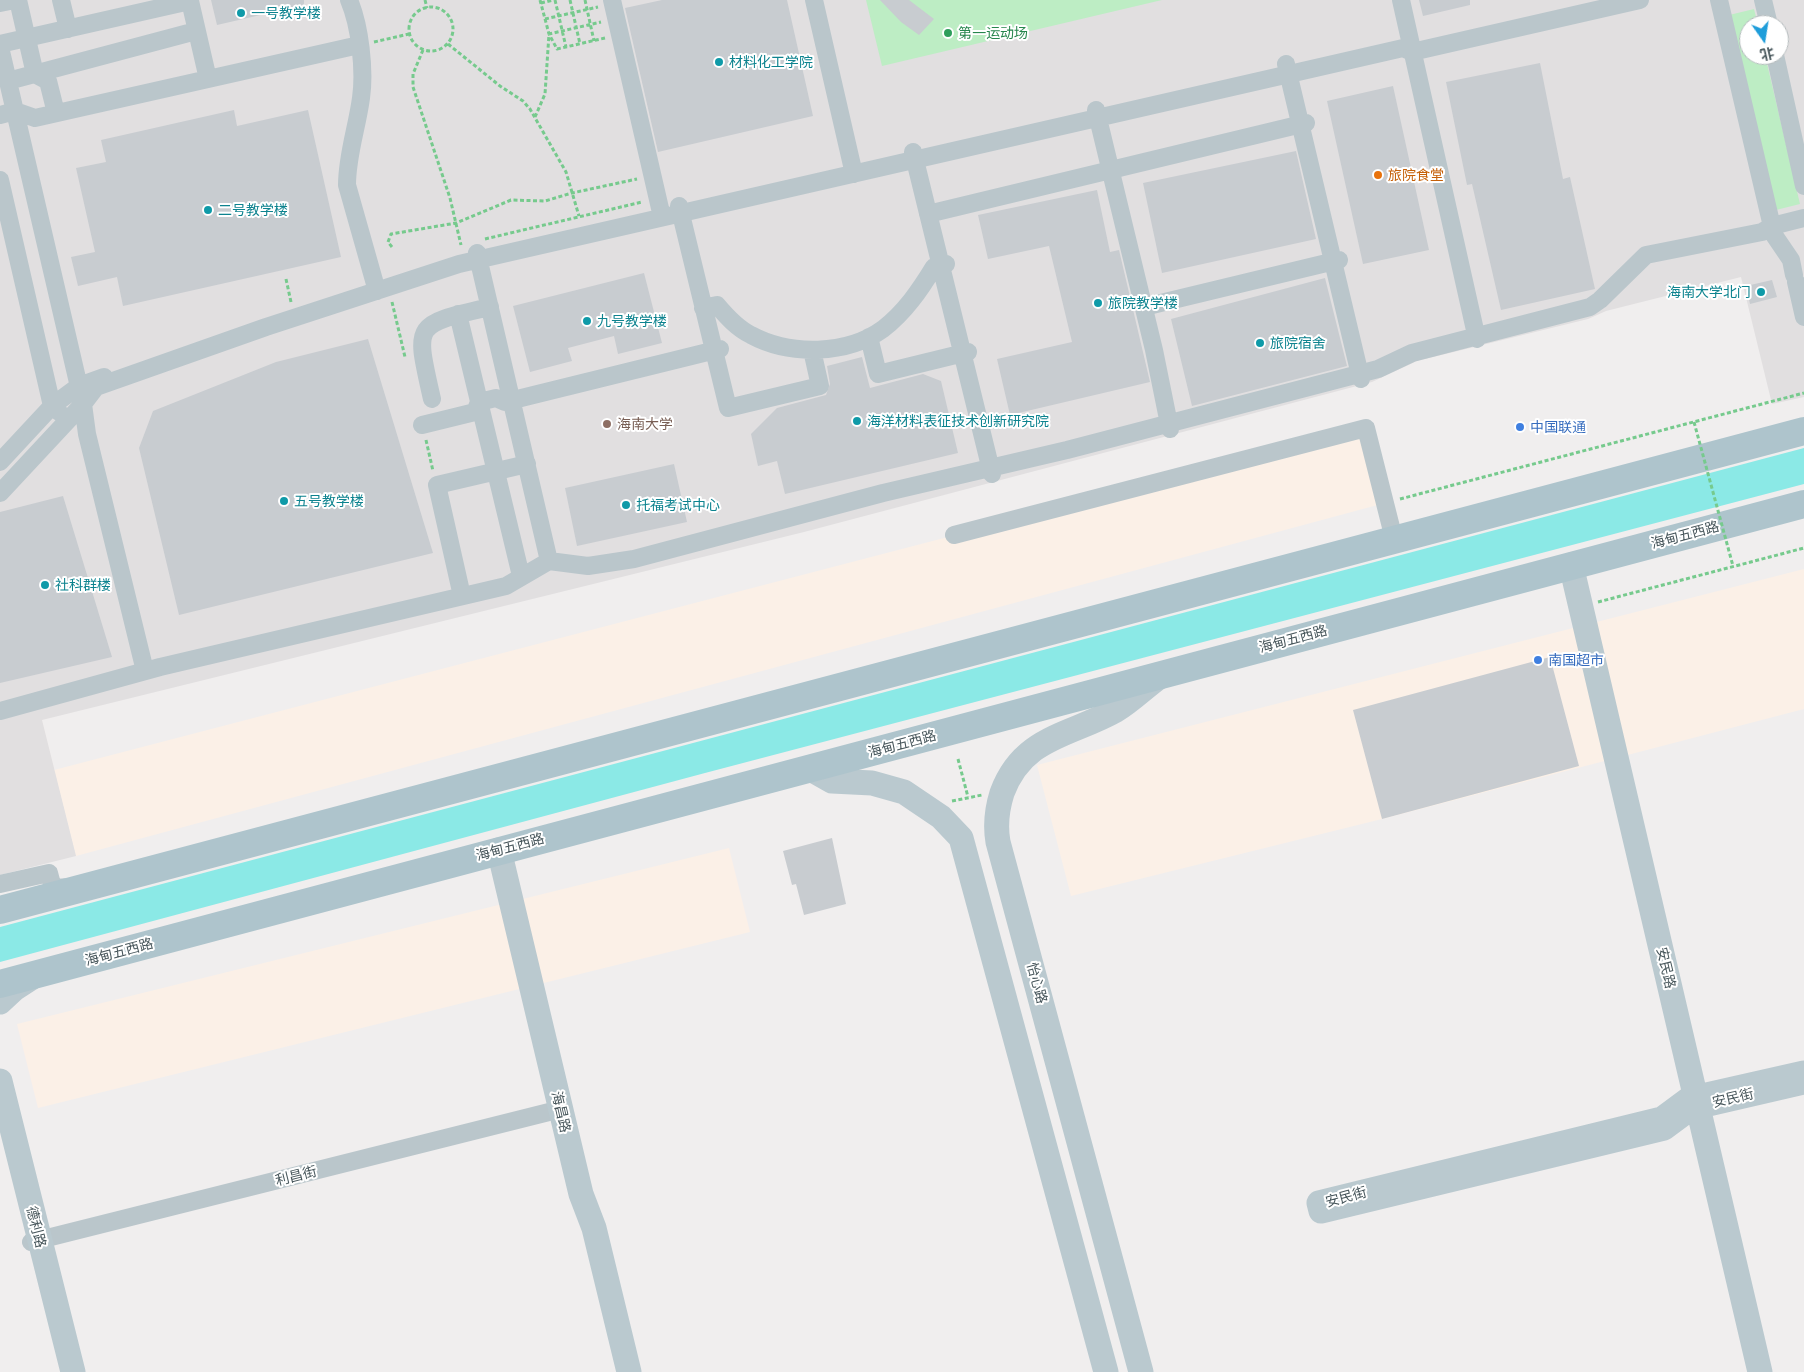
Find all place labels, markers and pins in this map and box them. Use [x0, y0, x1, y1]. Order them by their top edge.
place label: 一号教学楼 [251, 5, 321, 21]
marker: 一号教学楼 [235, 7, 247, 19]
place label: 第一运动场 [958, 25, 1028, 41]
marker: 第一运动场 [942, 27, 954, 39]
place label: 材料化工学院 [729, 54, 813, 70]
marker: 材料化工学院 [713, 56, 725, 68]
place label: 旅院食堂 [1388, 167, 1444, 183]
marker: 旅院食堂 [1372, 169, 1384, 181]
place label: 二号教学楼 [218, 202, 288, 218]
marker: 二号教学楼 [202, 204, 214, 216]
place label: 海南大学北门 [1667, 284, 1751, 300]
marker: 海南大学北门 [1755, 286, 1767, 298]
place label: 旅院教学楼 [1108, 295, 1178, 311]
marker: 旅院教学楼 [1092, 297, 1104, 309]
place label: 九号教学楼 [597, 313, 667, 329]
marker: 九号教学楼 [581, 315, 593, 327]
place label: 旅院宿舍 [1270, 335, 1326, 351]
marker: 旅院宿舍 [1254, 337, 1266, 349]
place label: 海洋材料表征技术创新研究院 [867, 413, 1049, 429]
marker: 海洋材料表征技术创新研究院 [851, 415, 863, 427]
place label: 海南大学 [617, 416, 673, 432]
marker: 海南大学 [601, 418, 613, 430]
place label: 中国联通 [1530, 419, 1586, 435]
marker: 中国联通 [1514, 421, 1526, 433]
place label: 五号教学楼 [294, 493, 364, 509]
marker: 五号教学楼 [278, 495, 290, 507]
place label: 托福考试中心 [636, 497, 720, 513]
marker: 托福考试中心 [620, 499, 632, 511]
place label: 社科群楼 [55, 577, 111, 593]
marker: 社科群楼 [39, 579, 51, 591]
place label: 南国超市 [1548, 652, 1604, 668]
marker: 南国超市 [1532, 654, 1544, 666]

